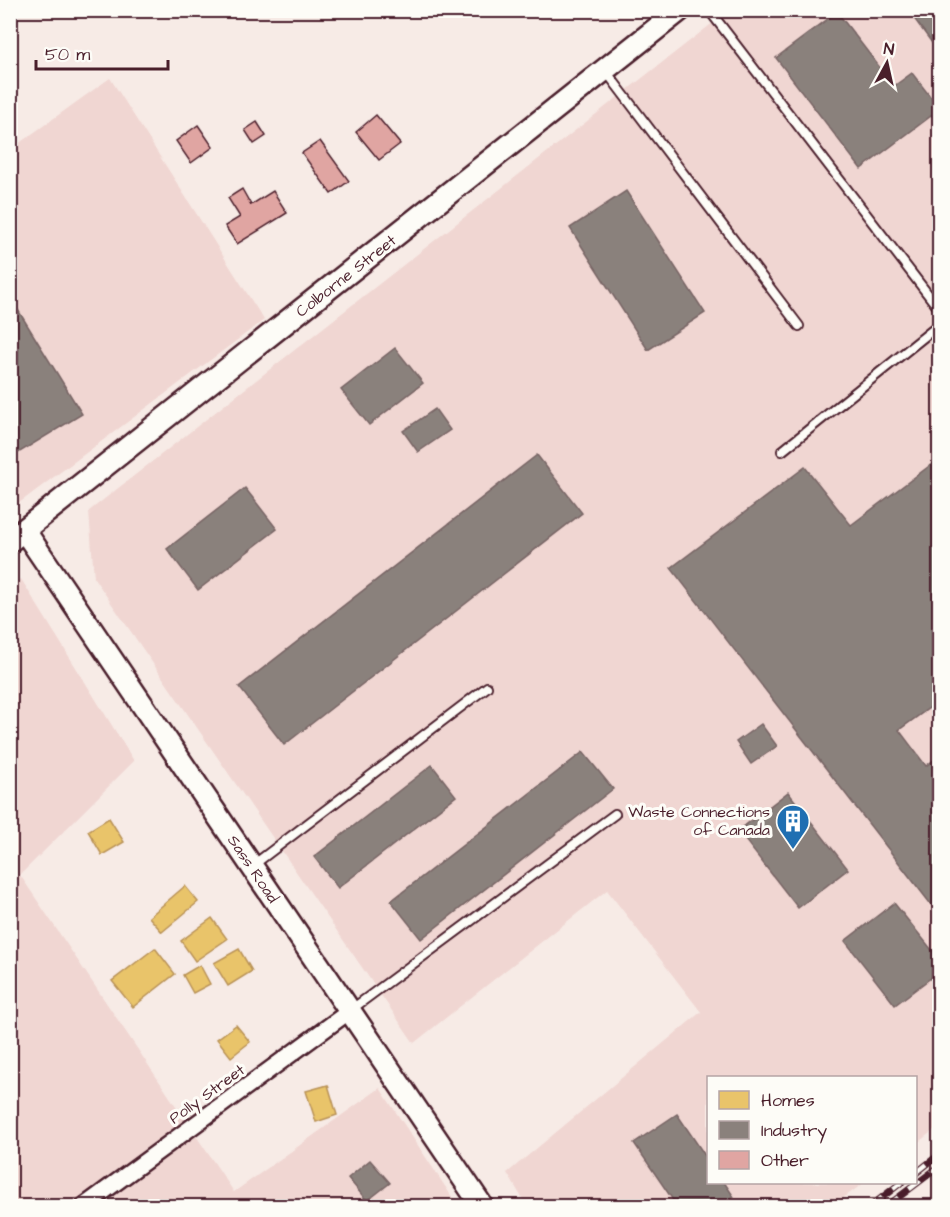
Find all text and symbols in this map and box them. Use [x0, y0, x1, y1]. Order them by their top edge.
scale bar [36, 33, 168, 71]
north arrow [857, 33, 917, 93]
text: N [882, 38, 895, 61]
text: 50 m [45, 42, 90, 67]
street label: Colborne Street [291, 229, 401, 322]
place label: Waste Connections of Canada [628, 801, 770, 841]
building icon: Waste Connections of Canada [775, 803, 811, 850]
street label: Sass Road [222, 831, 284, 907]
street label: Polly Street [165, 1059, 250, 1130]
legend [707, 1076, 917, 1184]
text: Homes [761, 1088, 815, 1113]
text: Industry [761, 1118, 827, 1144]
text: Other [761, 1148, 809, 1173]

